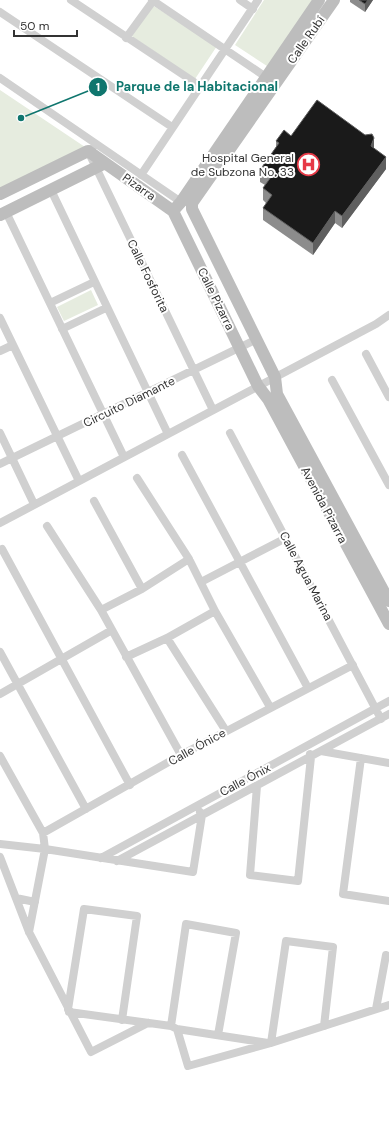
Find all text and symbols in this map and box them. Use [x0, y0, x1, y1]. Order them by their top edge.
scale bar [14, 12, 77, 38]
street label: Calle Rubí [284, 13, 328, 67]
text: 50 m [20, 18, 49, 34]
callout: Parque de la Habitacional [88, 74, 286, 99]
text: Parque de la Habitacional [116, 78, 278, 95]
text: 1 [96, 79, 100, 95]
place label: Hospital General de Subzona No. 33 [191, 150, 294, 180]
hospital icon: Hospital General de Subzona No. 33 [296, 152, 322, 178]
street label: Pizarra [119, 170, 159, 204]
street label: Calle Fosforita [123, 237, 173, 315]
street label: Calle Pizarra [194, 265, 238, 333]
street label: Circuito Diamante [80, 373, 178, 431]
street label: Avenida Pizarra [297, 464, 351, 546]
street label: Calle Agua Marina [276, 528, 336, 624]
street label: Calle Ónice [165, 725, 229, 769]
street label: Calle Ónix [217, 760, 273, 800]

